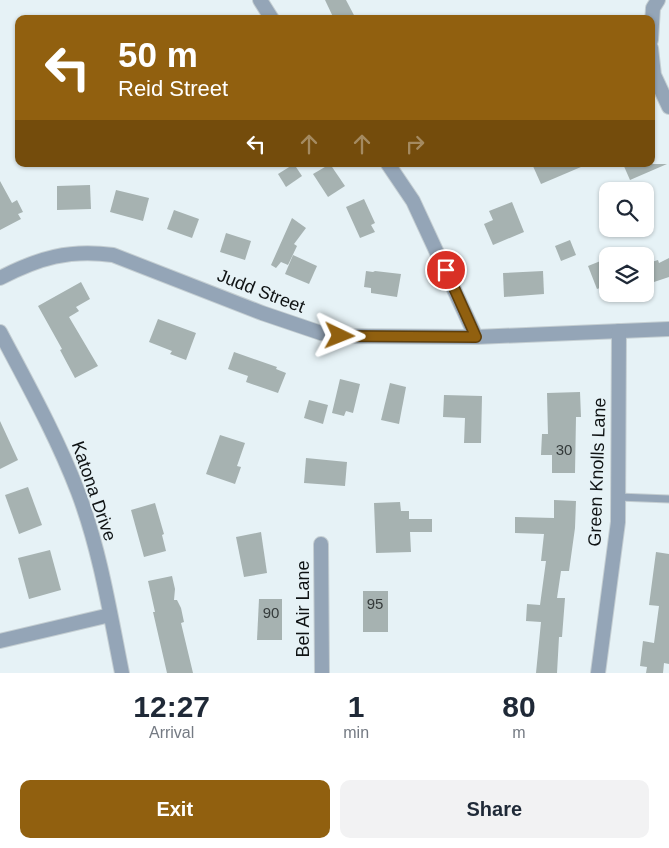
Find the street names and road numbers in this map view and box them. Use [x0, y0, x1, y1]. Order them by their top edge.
street label: Judd Street [214, 265, 308, 317]
street label: Green Knolls Lane [584, 397, 610, 547]
street label: Katona Drive [68, 439, 120, 543]
street label: Bel Air Lane [293, 560, 313, 658]

